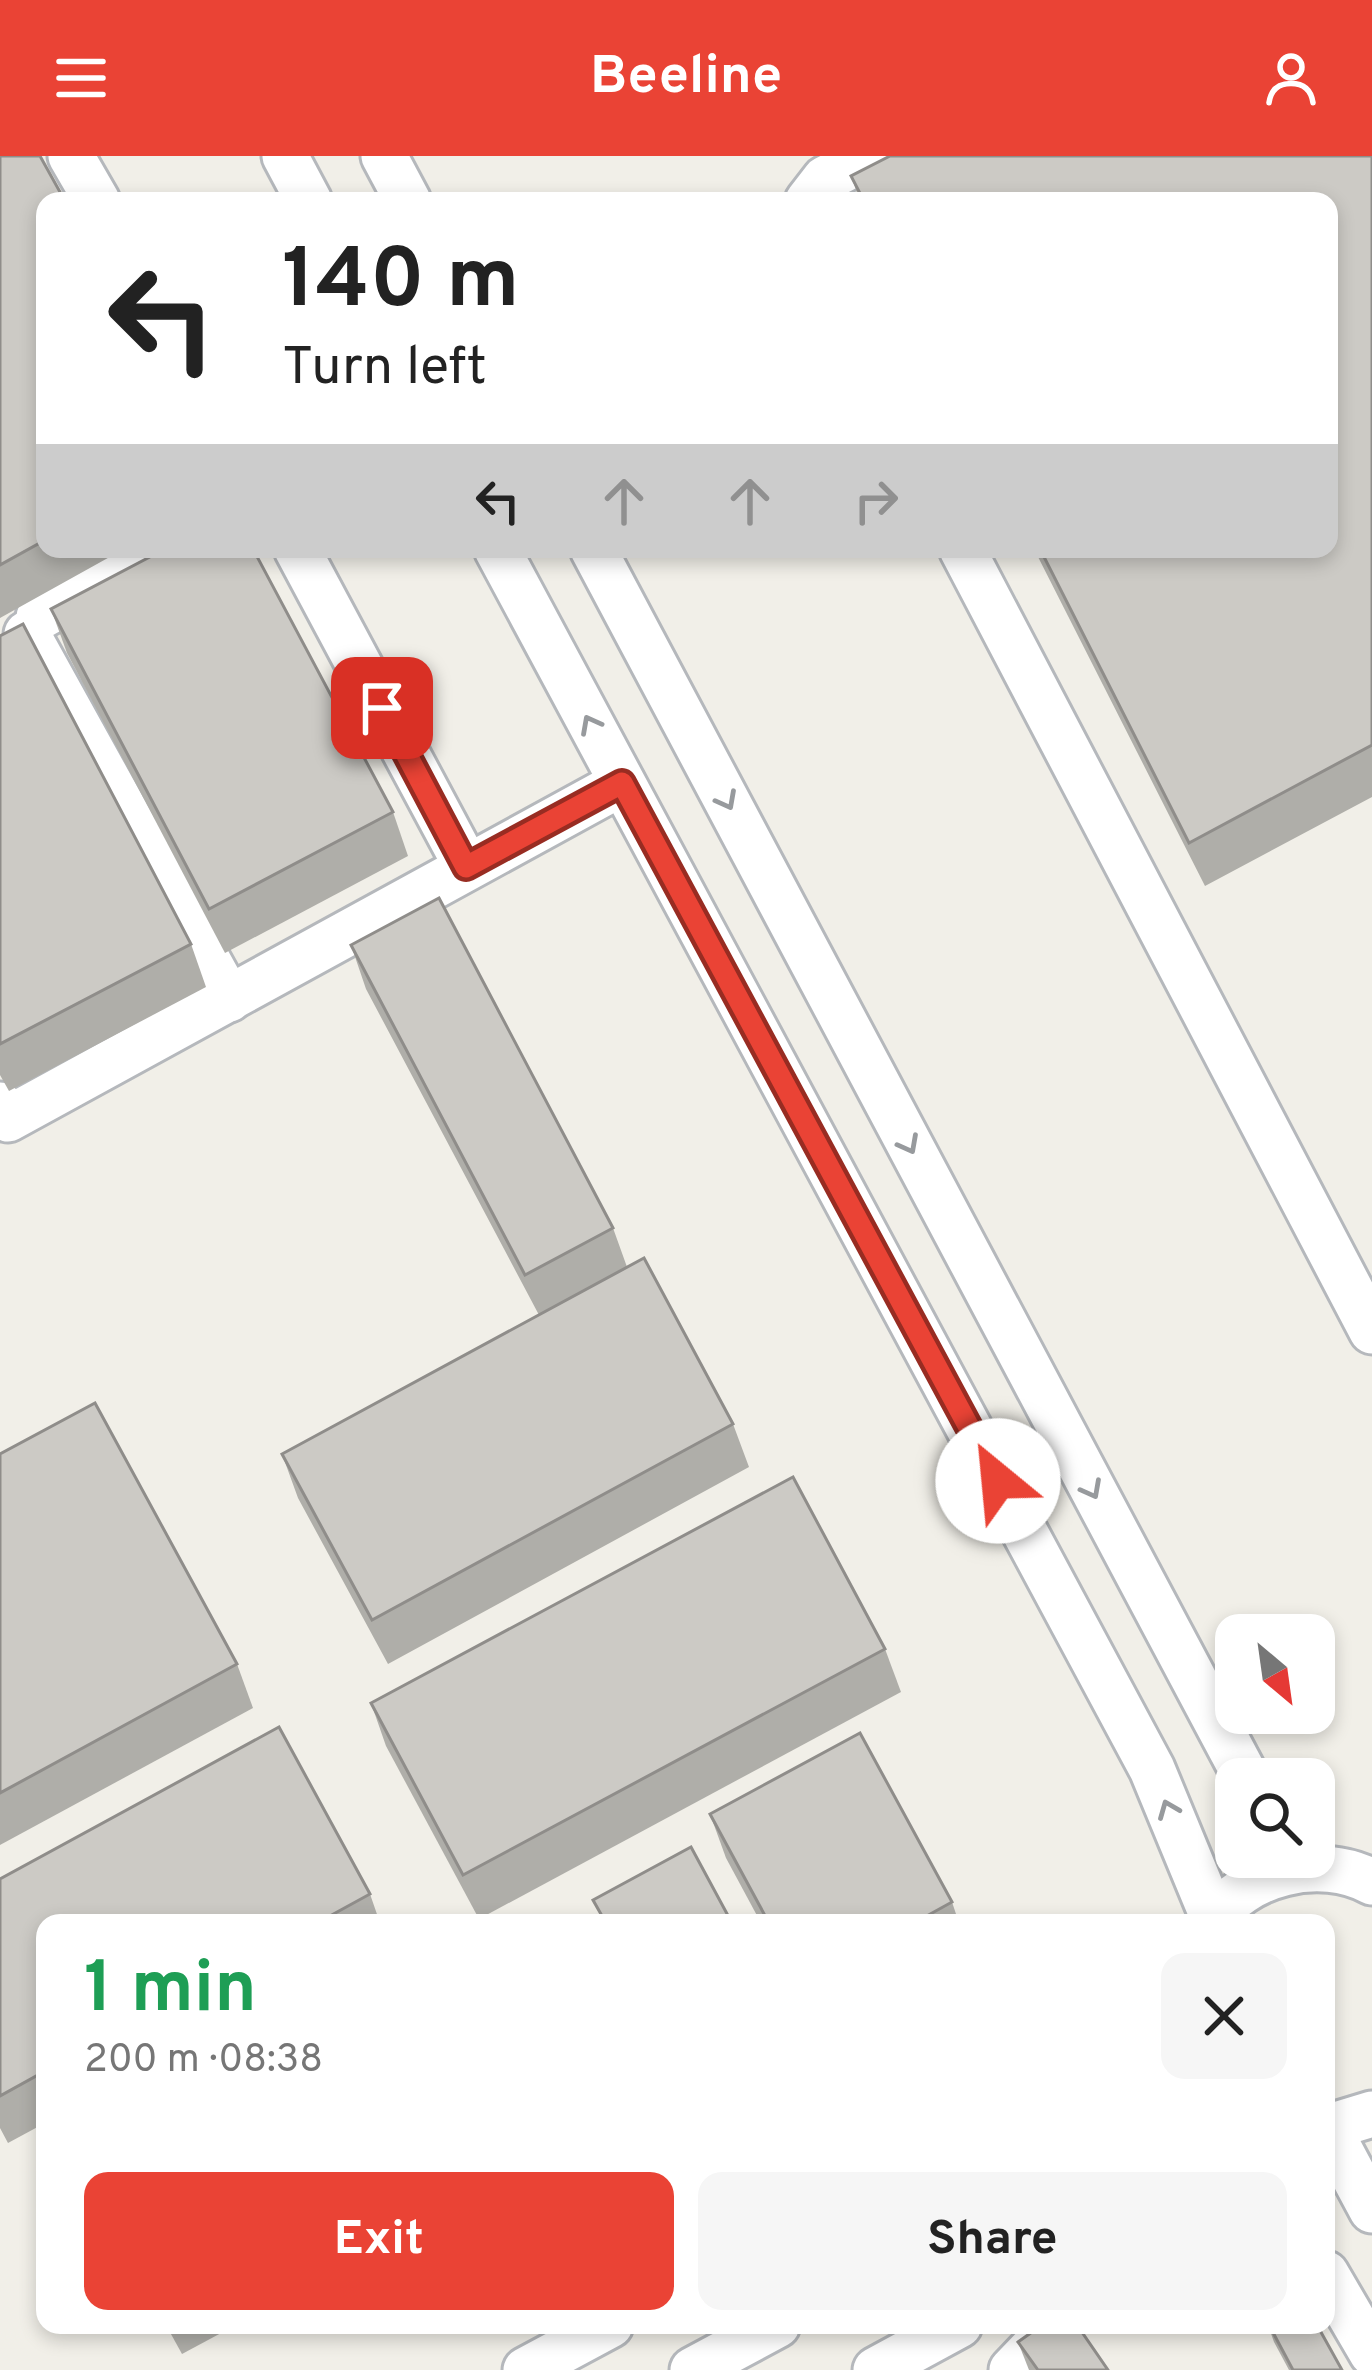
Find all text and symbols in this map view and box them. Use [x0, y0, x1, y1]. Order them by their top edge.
text: Beeline [590, 44, 782, 113]
icon: menu [48, 45, 114, 111]
icon: person [1258, 45, 1324, 111]
text: 140 m [282, 231, 519, 337]
icon: left [84, 240, 240, 396]
text: Turn left [282, 335, 487, 404]
icon: left [465, 468, 531, 534]
icon: ahead [591, 468, 657, 534]
icon: ahead [717, 468, 783, 534]
icon: right [843, 468, 909, 534]
pin [331, 657, 433, 759]
icon: arrive [349, 675, 415, 741]
one-way arrow [581, 715, 604, 736]
one-way arrow [712, 788, 735, 810]
one-way arrow [895, 1133, 918, 1154]
position arrow [935, 1418, 1061, 1544]
one-way arrow [1078, 1477, 1101, 1498]
north arrow [1215, 1614, 1335, 1734]
map controls [1215, 1614, 1335, 1878]
button: search [1215, 1758, 1335, 1878]
one-way arrow [1158, 1800, 1182, 1821]
text: 1 min [84, 1946, 257, 2038]
button: close [1161, 1953, 1287, 2079]
text: 200 m · 08:38 [84, 2037, 323, 2086]
button: Exit [84, 2172, 674, 2310]
button: Share [698, 2172, 1287, 2310]

